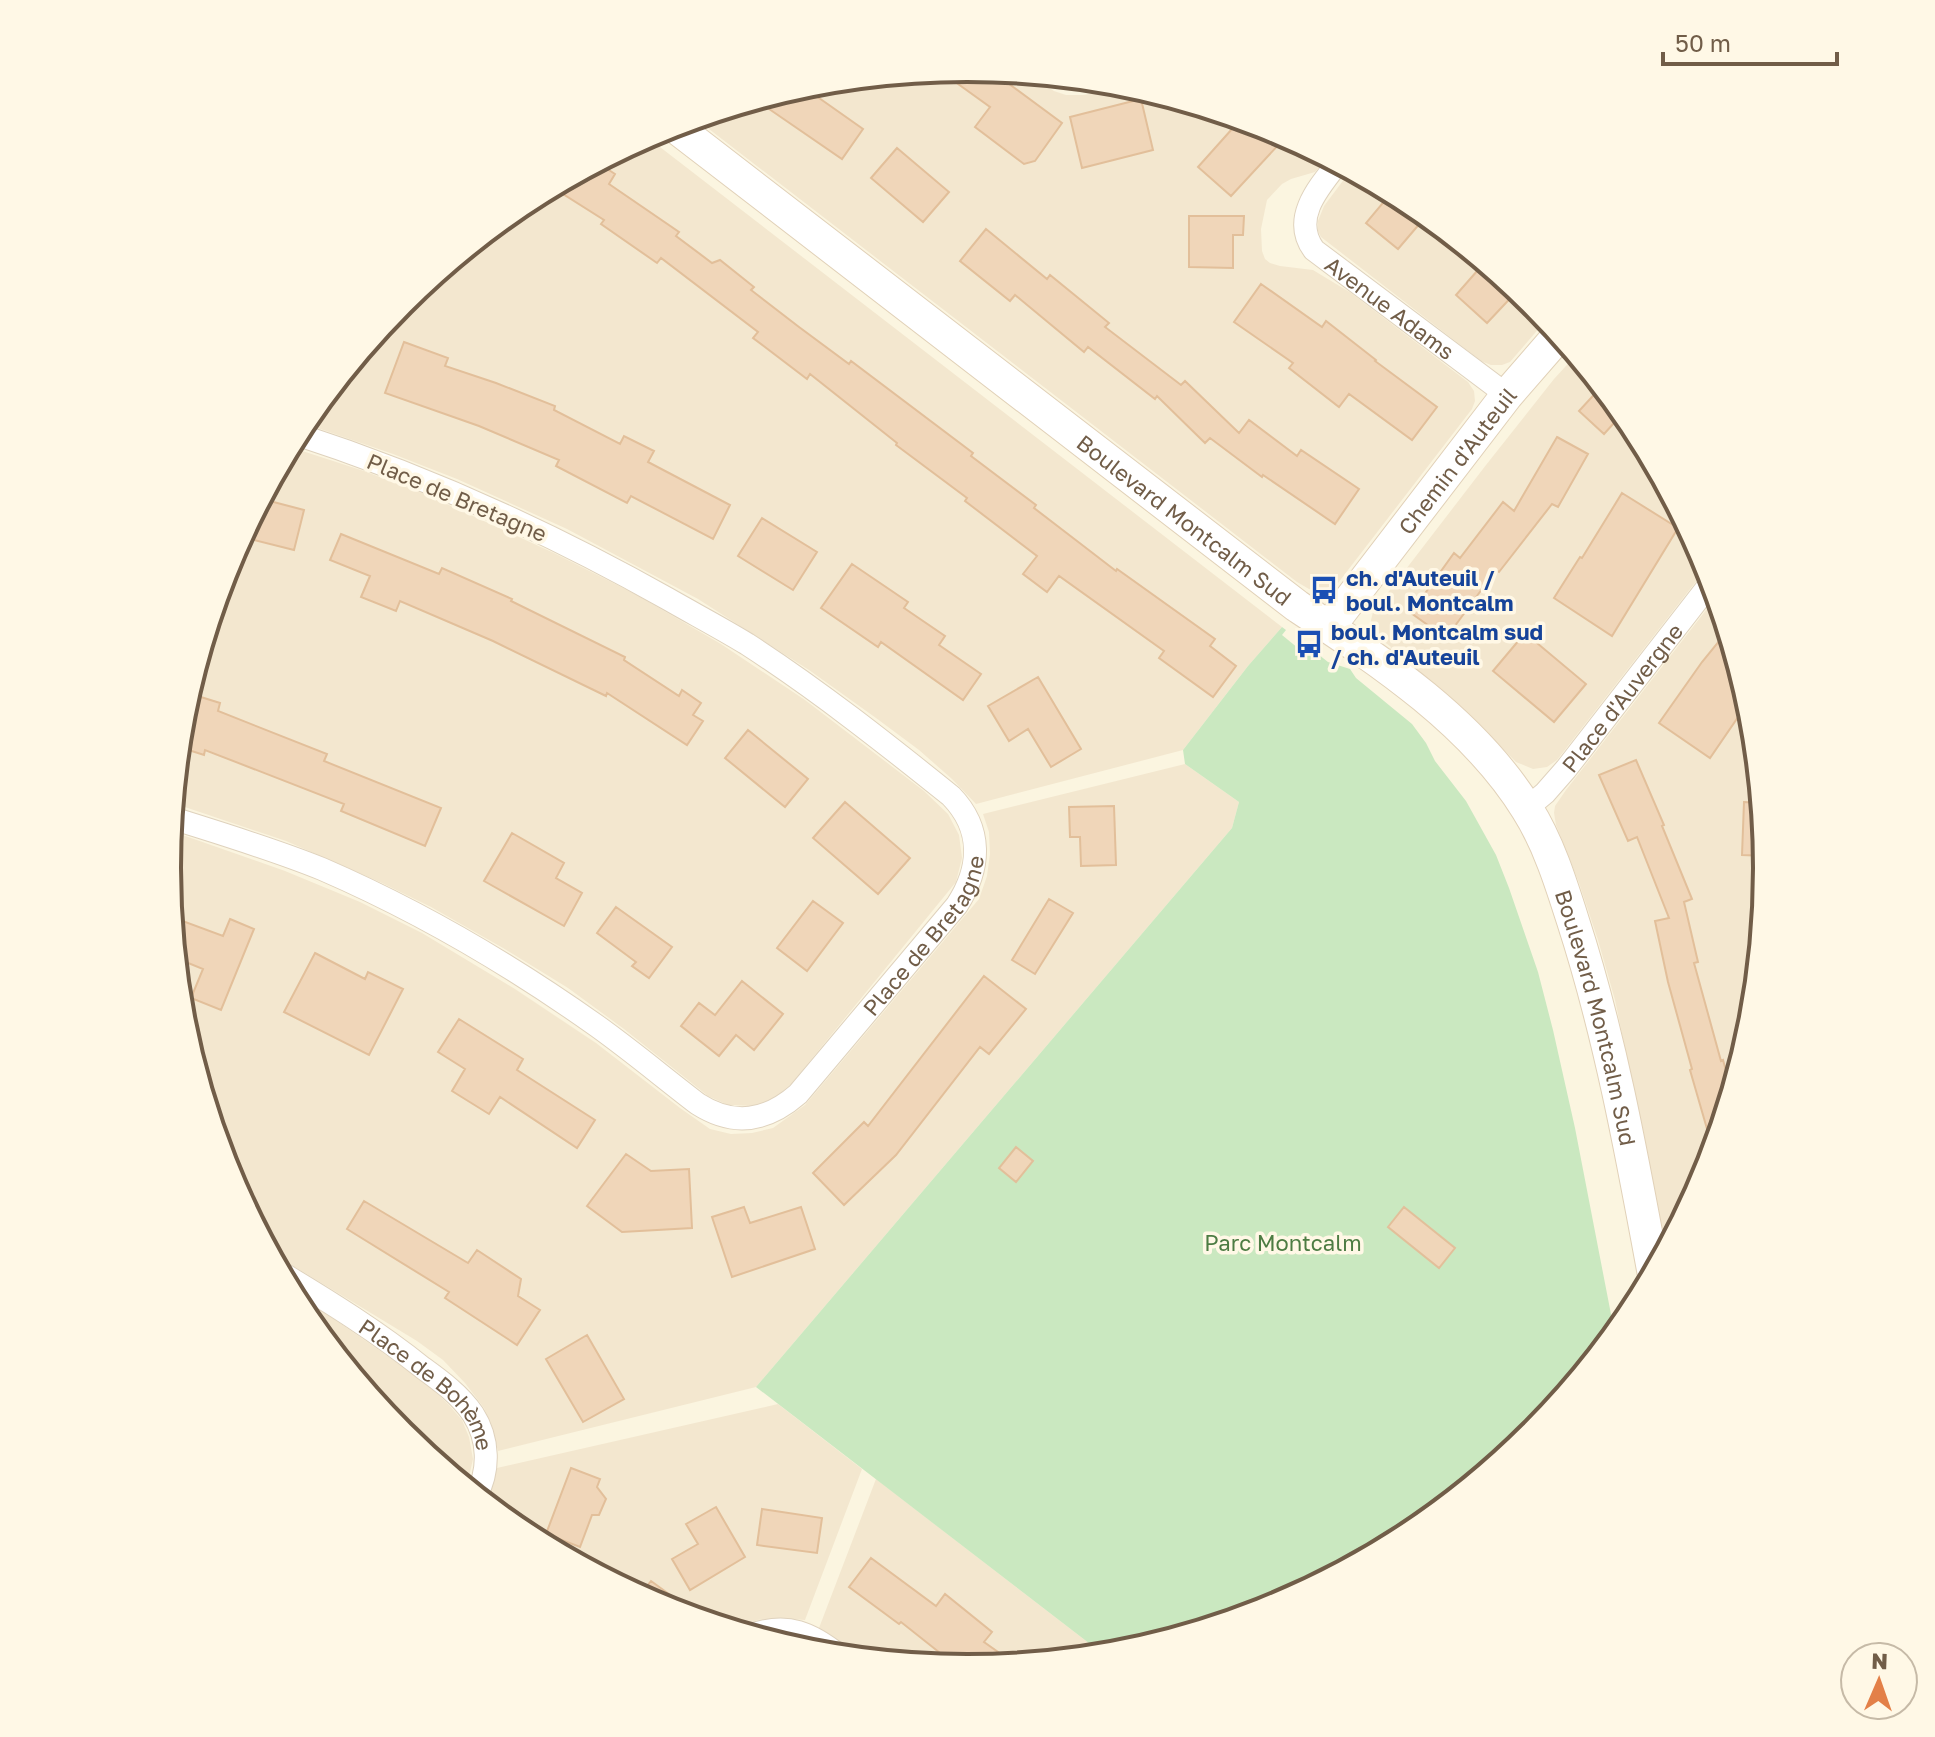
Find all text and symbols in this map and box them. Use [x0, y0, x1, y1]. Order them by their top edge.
scale bar [1663, 16, 1837, 66]
text: 50 m [1675, 28, 1731, 57]
street label: Avenue Adams [1320, 250, 1460, 365]
street label: Chemin d'Auteuil [1392, 381, 1521, 539]
street label: Boulevard Montcalm Sud [1072, 428, 1297, 611]
street label: Place de Bretagne [363, 447, 551, 547]
place label: ch. d'Auteuil / boul. Montcalm [1346, 564, 1514, 616]
bus stop icon: ch. d'Auteuil / boul. Montcalm [1309, 575, 1339, 605]
place label: boul. Montcalm sud / ch. d'Auteuil [1331, 618, 1543, 670]
street label: Place d'Auvergne [1555, 618, 1688, 777]
bus stop icon: boul. Montcalm sud / ch. d'Auteuil [1294, 629, 1324, 659]
street label: Place de Bretagne [857, 854, 989, 1021]
street label: Boulevard Montcalm Sud [1550, 886, 1643, 1148]
park label: Parc Montcalm [1204, 1229, 1362, 1256]
street label: Place de Bohème [354, 1312, 499, 1452]
north arrow [1839, 1641, 1919, 1721]
text: N [1871, 1647, 1889, 1674]

